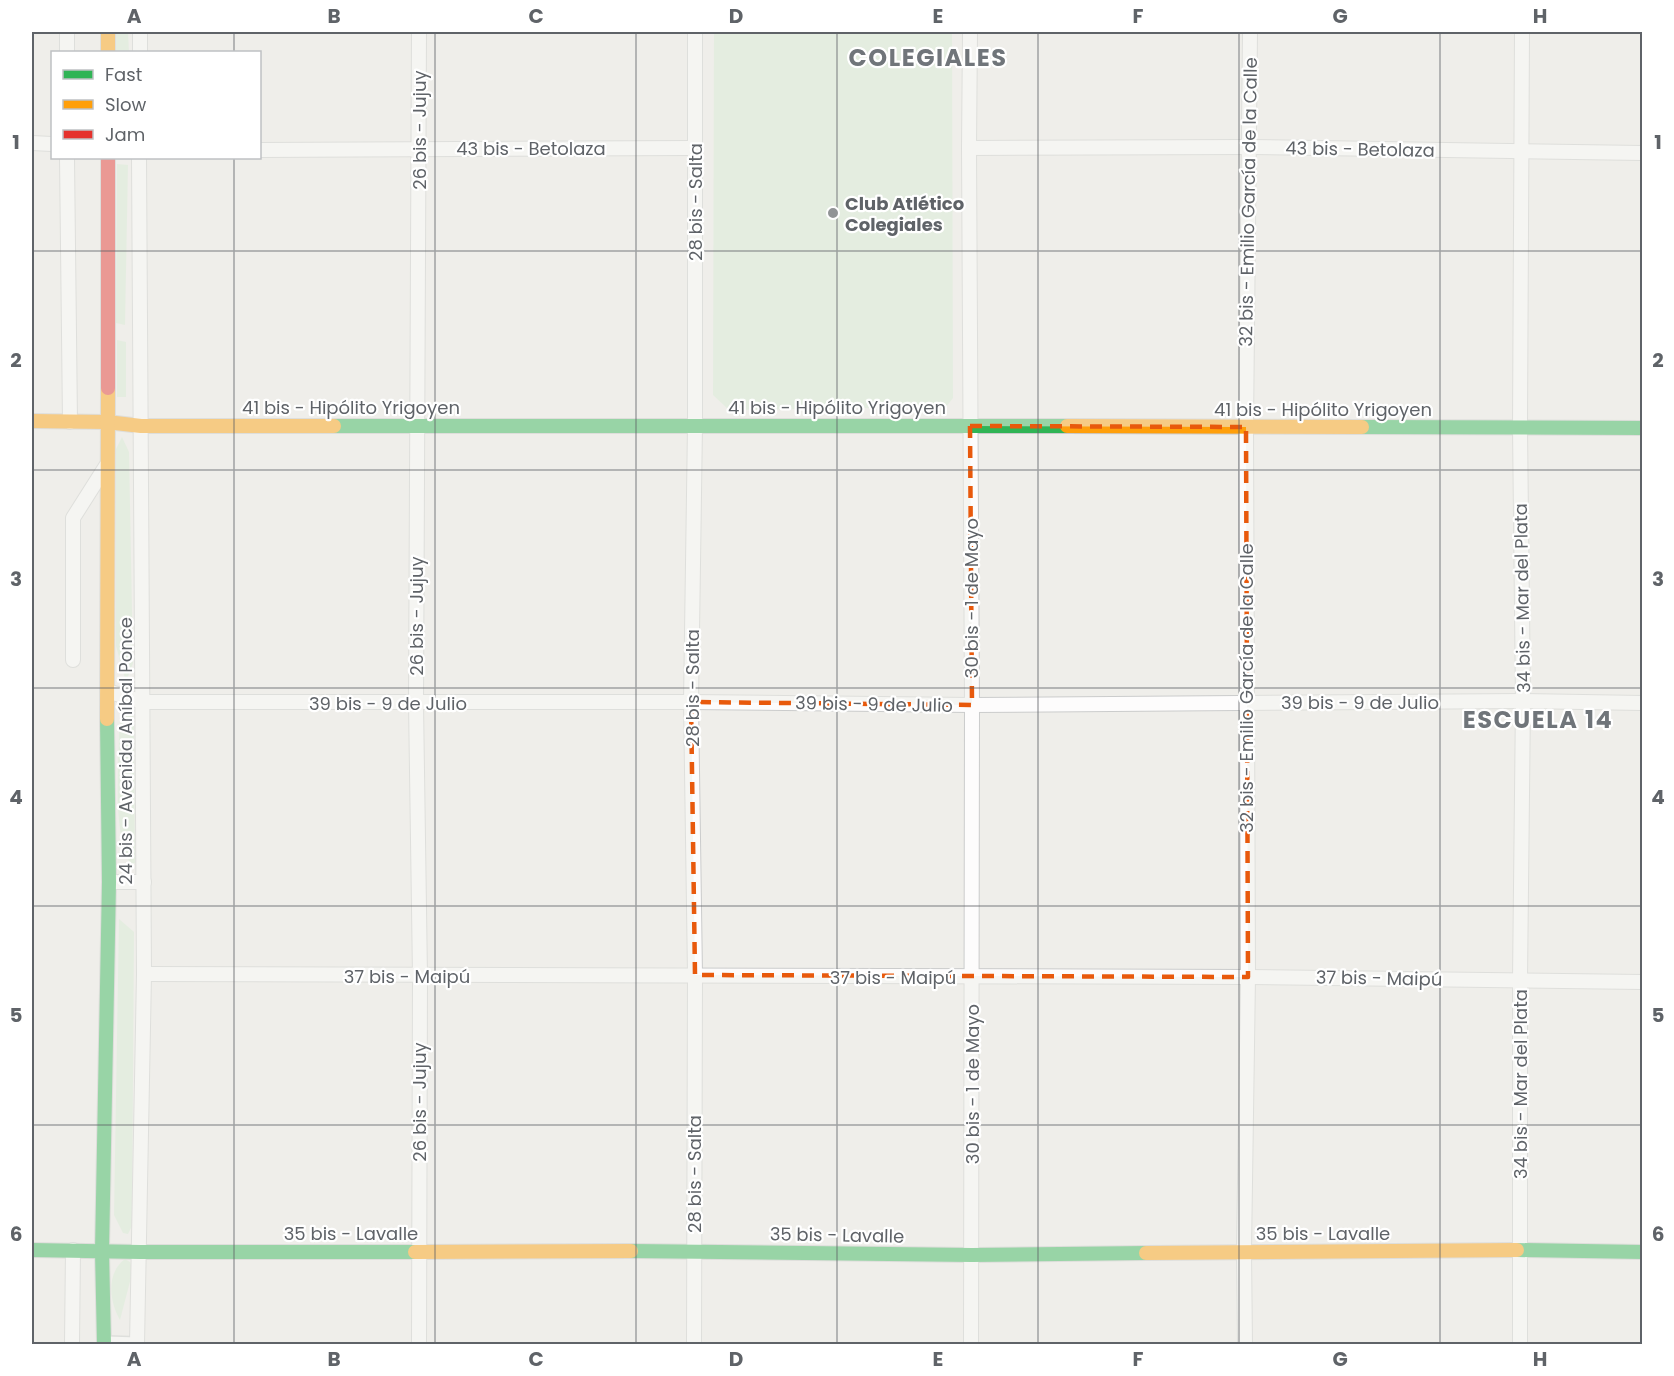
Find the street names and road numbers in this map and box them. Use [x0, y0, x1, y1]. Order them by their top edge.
street label: 32 bis - Emilio García de la Calle [1233, 57, 1263, 347]
street label: 26 bis - Jujuy [407, 70, 432, 190]
street label: 43 bis - Betolaza [1285, 135, 1435, 163]
street label: 43 bis - Betolaza [456, 136, 606, 161]
street label: 28 bis - Salta [683, 143, 708, 261]
street label: 41 bis - Hipólito Yrigoyen [242, 395, 460, 420]
street label: 41 bis - Hipólito Yrigoyen [728, 395, 946, 420]
street label: 41 bis - Hipólito Yrigoyen [1214, 397, 1432, 422]
street label: 34 bis - Mar del Plata [1508, 503, 1536, 693]
street label: 30 bis - 1 de Mayo [959, 518, 984, 678]
street label: 32 bis - Emilio García de la Calle [1234, 543, 1259, 833]
street label: 26 bis - Jujuy [404, 556, 429, 676]
street label: 24 bis - Avenida Aníbal Ponce [113, 617, 138, 885]
street label: 28 bis - Salta [680, 629, 705, 747]
street label: 39 bis - 9 de Julio [795, 690, 953, 718]
street label: 39 bis - 9 de Julio [1281, 690, 1439, 715]
street label: 39 bis - 9 de Julio [309, 691, 467, 716]
street label: 37 bis - Maipú [344, 964, 470, 989]
street label: 37 bis - Maipú [1316, 964, 1442, 992]
street label: 37 bis - Maipú [830, 965, 956, 990]
street label: 34 bis - Mar del Plata [1508, 989, 1533, 1179]
street label: 30 bis - 1 de Mayo [960, 1004, 985, 1164]
street label: 26 bis - Jujuy [407, 1042, 432, 1162]
street label: 28 bis - Salta [682, 1115, 707, 1233]
street label: 35 bis - Lavalle [284, 1221, 418, 1246]
street label: 35 bis - Lavalle [770, 1221, 904, 1249]
street label: 35 bis - Lavalle [1256, 1221, 1390, 1246]

